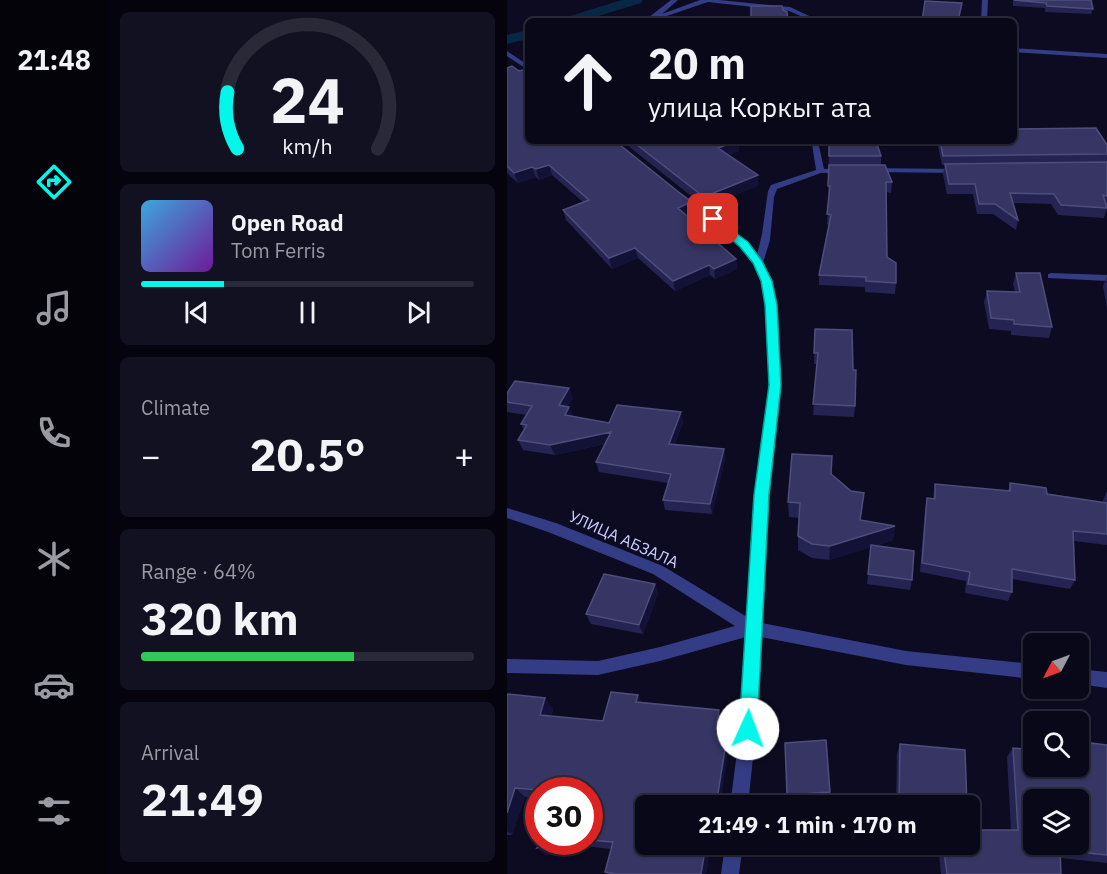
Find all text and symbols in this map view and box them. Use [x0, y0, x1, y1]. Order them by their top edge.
text: 20 m [648, 36, 746, 91]
text: 21:48 [17, 42, 91, 77]
icon: ahead [549, 42, 627, 120]
text: 24 [270, 59, 345, 140]
text: улица Коркыт ата [648, 89, 871, 124]
text: km/h [282, 133, 333, 161]
icon: directions [33, 161, 75, 203]
pin [687, 193, 738, 244]
icon: arrive [696, 202, 729, 235]
text: Open Road [231, 208, 344, 237]
text: Tom Ferris [231, 237, 326, 264]
icon: music [33, 287, 75, 329]
icon: previous [180, 296, 213, 329]
icon: pause [291, 296, 324, 329]
icon: next [402, 296, 435, 329]
text: Climate [141, 394, 210, 421]
icon: phone [33, 412, 75, 454]
text: 20.5° [249, 425, 366, 483]
text: − [141, 434, 161, 477]
text: + [454, 434, 474, 477]
street label: УЛИЦА АБЗАЛА [566, 506, 682, 572]
icon: climate [33, 538, 75, 580]
text: Range · 64% [141, 558, 256, 585]
text: 320 km [141, 589, 299, 647]
north arrow [1023, 633, 1089, 699]
map controls [1023, 633, 1089, 855]
icon: car [33, 664, 75, 706]
position arrow [716, 697, 780, 761]
button: search [1023, 711, 1089, 777]
text: Arrival [141, 739, 199, 766]
text: 21:49 [141, 770, 264, 828]
speed limit sign: 30 [525, 777, 603, 855]
button: layers [1023, 789, 1089, 855]
icon: filters [33, 790, 75, 832]
text: 21:49 · 1 min · 170 m [698, 810, 917, 839]

